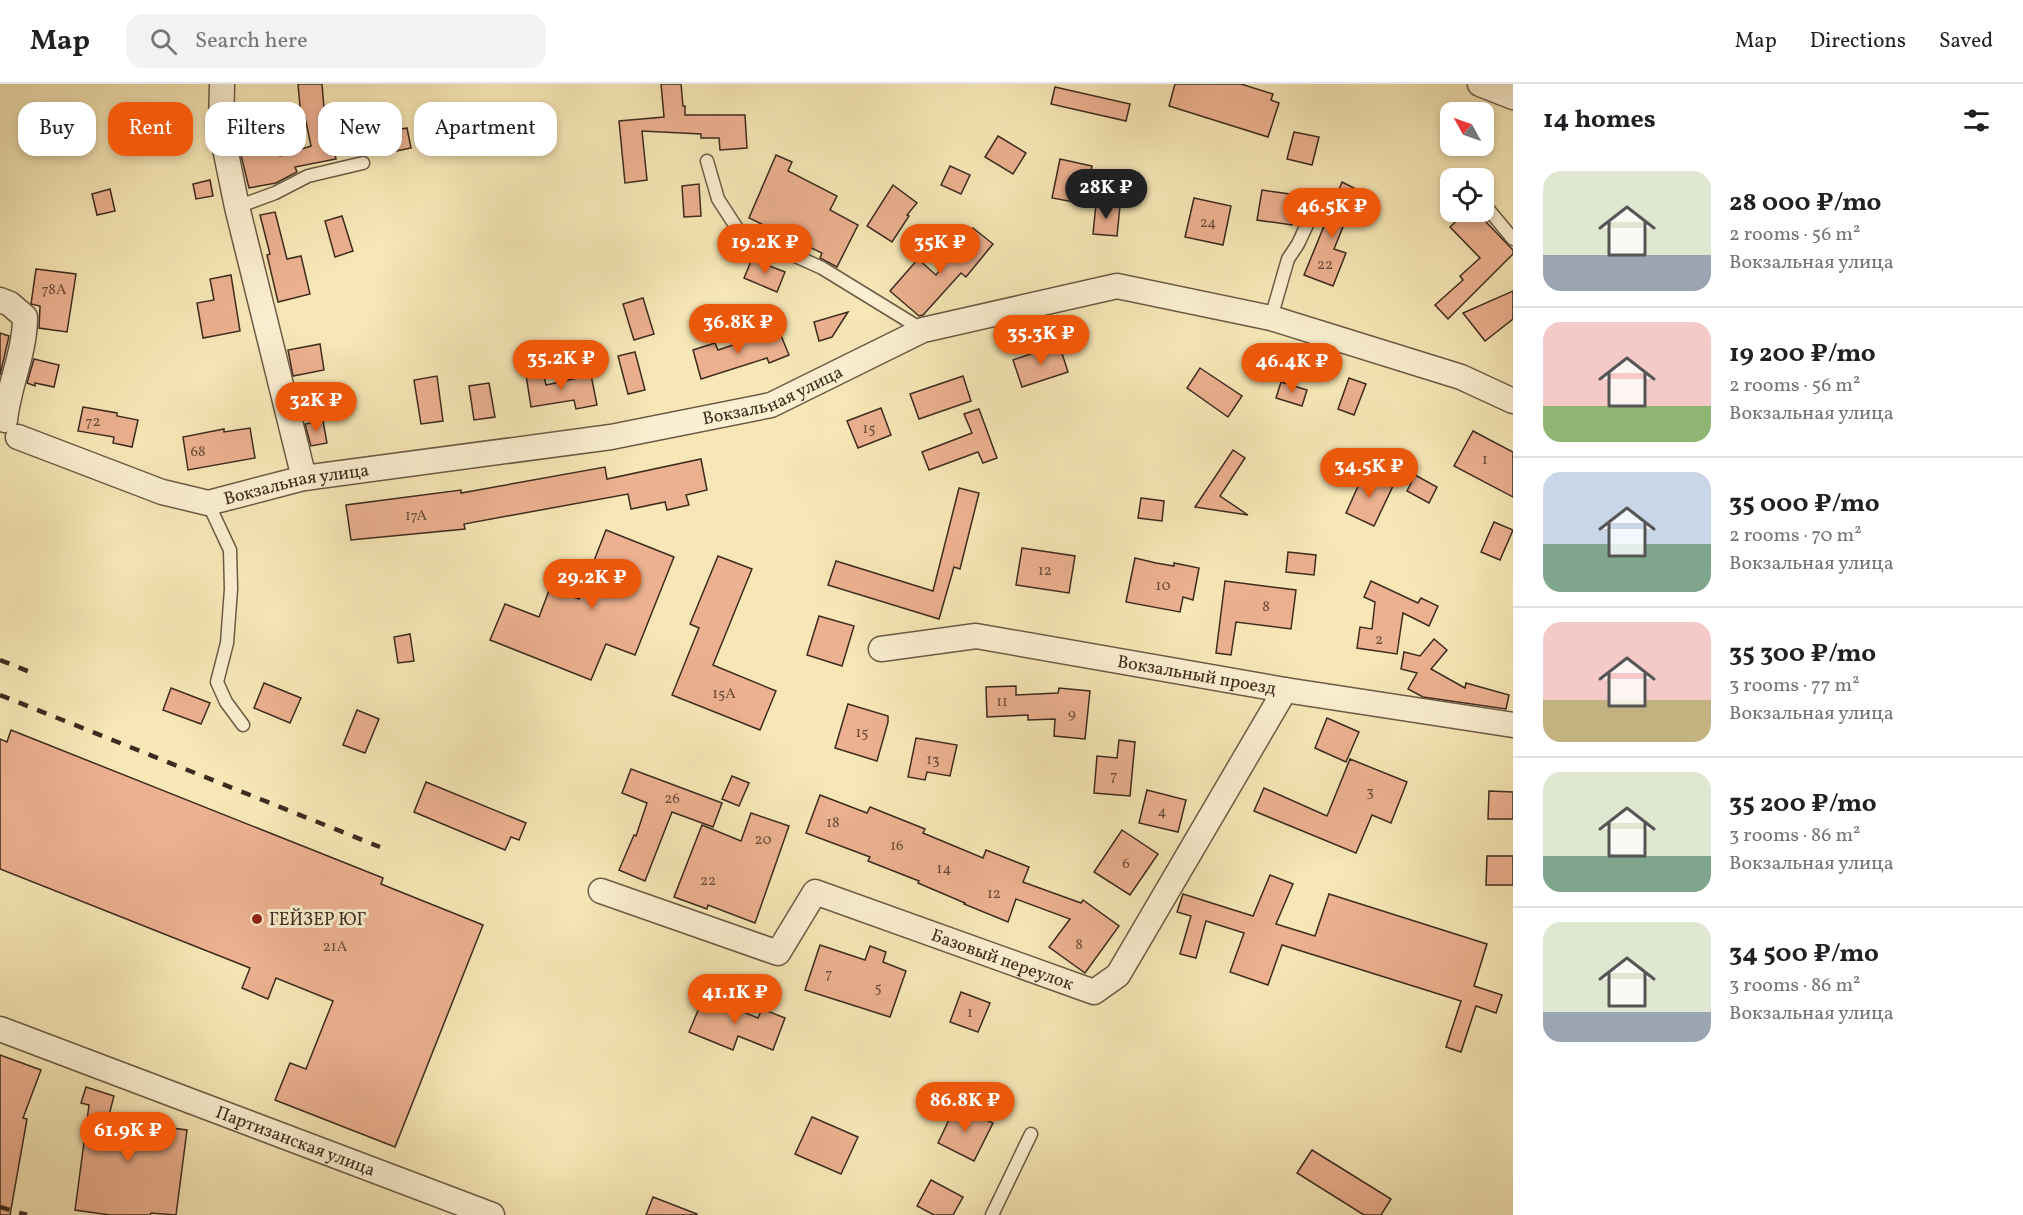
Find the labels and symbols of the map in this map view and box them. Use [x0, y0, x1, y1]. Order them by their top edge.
north arrow [1440, 102, 1494, 156]
pin: 28K ₽ [1064, 169, 1148, 220]
pin: 46.5K ₽ [1277, 188, 1387, 239]
house number: 24 [1200, 213, 1216, 234]
pin: 19.2K ₽ [710, 224, 820, 275]
pin: 35K ₽ [898, 224, 982, 275]
house number: 22 [1317, 255, 1333, 276]
house number: 78А [41, 280, 67, 301]
pin: 36.8K ₽ [683, 304, 793, 355]
pin: 35.3K ₽ [986, 315, 1096, 366]
pin: 35.2K ₽ [506, 340, 616, 391]
pin: 46.4K ₽ [1237, 343, 1347, 394]
street label: Вокзальная улица [701, 360, 848, 432]
pin: 32K ₽ [274, 382, 358, 433]
house number: 72 [85, 412, 101, 433]
house number: 15 [862, 419, 876, 440]
house number: 68 [190, 442, 206, 463]
pin: 34.5K ₽ [1314, 448, 1424, 499]
house number: 1 [1482, 450, 1488, 471]
street label: Вокзальная улица [221, 458, 371, 512]
house number: 17А [405, 506, 428, 527]
pin: 29.2K ₽ [537, 559, 647, 610]
house number: 12 [1038, 561, 1052, 582]
house number: 10 [1156, 576, 1170, 597]
house number: 8 [1262, 597, 1270, 618]
house number: 2 [1375, 630, 1383, 651]
street label: Вокзальный проезд [1115, 650, 1278, 702]
house number: 15А [712, 684, 736, 705]
house number: 11 [996, 692, 1008, 713]
house number: 9 [1068, 704, 1076, 725]
house number: 15 [855, 723, 869, 744]
house number: 13 [926, 750, 940, 771]
house number: 7 [1110, 766, 1118, 787]
house number: 3 [1366, 782, 1374, 803]
house number: 26 [664, 789, 680, 810]
house number: 4 [1158, 802, 1167, 823]
house number: 18 [826, 813, 840, 834]
house number: 20 [755, 830, 771, 851]
house number: 16 [890, 836, 904, 857]
house number: 6 [1122, 854, 1130, 875]
house number: 14 [937, 859, 951, 880]
house number: 22 [700, 871, 716, 892]
house number: 12 [987, 884, 1001, 905]
place label: ГЕЙЗЕР ЮГ [269, 908, 367, 933]
marker: ГЕЙЗЕР ЮГ [250, 912, 264, 926]
street label: Базовый переулок [927, 924, 1077, 998]
house number: 8 [1075, 935, 1083, 956]
house number: 21А [323, 937, 348, 958]
house number: 7 [825, 964, 833, 985]
pin: 41.1K ₽ [680, 974, 790, 1025]
house number: 5 [874, 978, 882, 999]
house number: 1 [967, 1003, 973, 1024]
pin: 86.8K ₽ [910, 1082, 1020, 1133]
street label: Партизанская улица [212, 1101, 379, 1184]
pin: 61.9K ₽ [73, 1112, 183, 1163]

